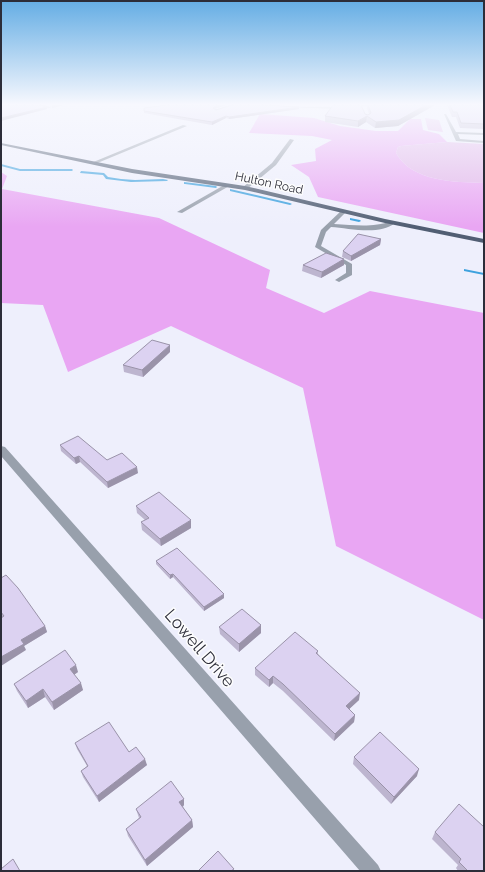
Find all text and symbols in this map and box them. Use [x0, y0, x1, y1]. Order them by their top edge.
street label: Hulton Road [234, 169, 304, 197]
street label: Lowell Drive [161, 605, 239, 691]

